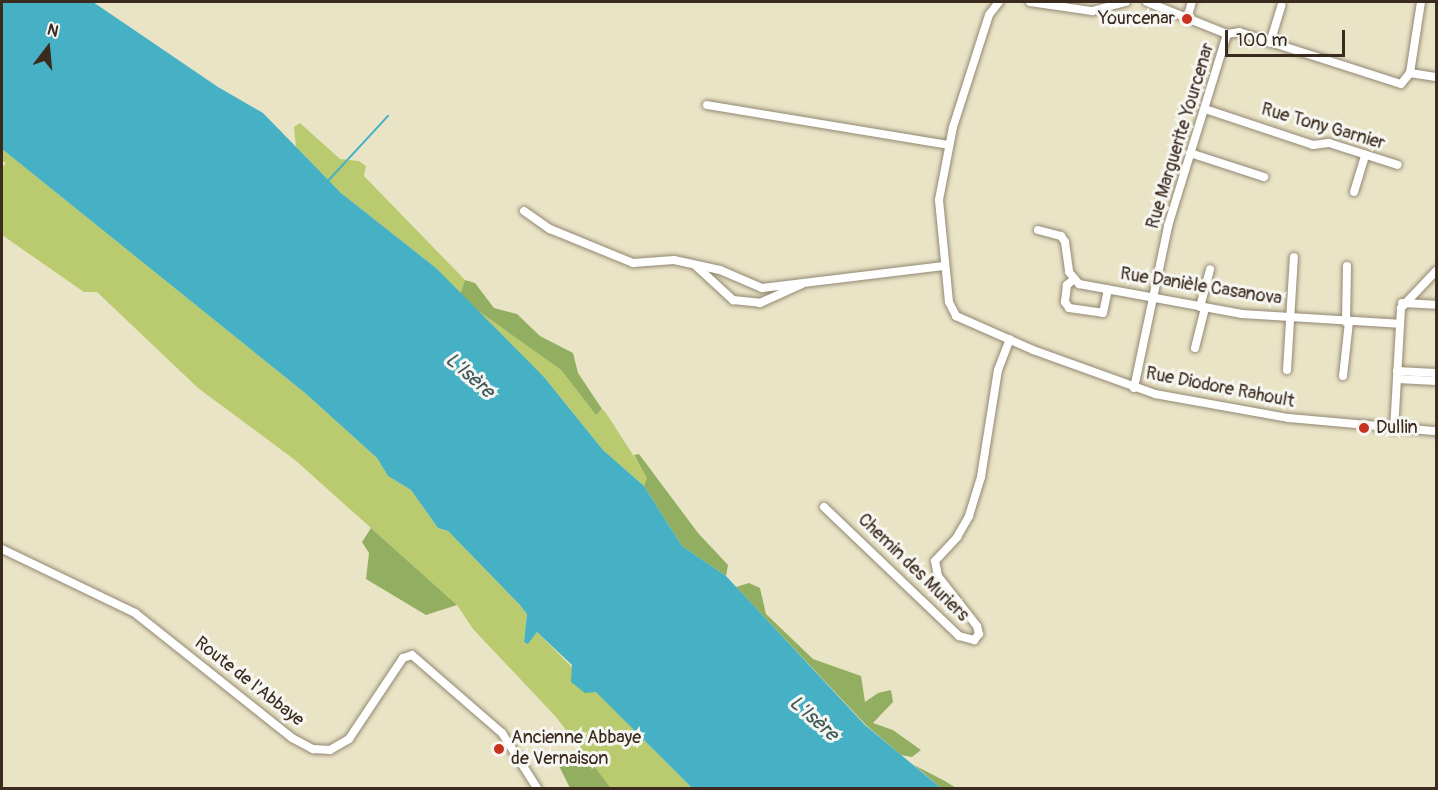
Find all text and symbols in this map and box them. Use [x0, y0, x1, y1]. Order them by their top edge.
place label: Yourcenar [1098, 8, 1175, 30]
marker: Yourcenar [1180, 12, 1194, 26]
north arrow [18, 18, 78, 78]
scale bar [1228, 18, 1348, 56]
text: N [45, 20, 61, 42]
text: 100 m [1236, 29, 1288, 52]
street label: Rue Marguerite Yourcenar [1142, 40, 1220, 232]
street label: Rue Tony Garnier [1259, 99, 1387, 155]
street label: Rue Danièle Casanova [1119, 264, 1283, 310]
water label: L'Isère [441, 347, 499, 403]
street label: Rue Diodore Rahoult [1144, 363, 1296, 413]
place label: Dullin [1376, 417, 1418, 439]
marker: Dullin [1357, 421, 1371, 435]
street label: Chemin des Muriers [853, 509, 973, 627]
street label: Route de l'Abbaye [190, 633, 308, 731]
water label: L'Isère [785, 690, 843, 746]
place label: Ancienne Abbaye de Vernaison [511, 728, 641, 771]
marker: Ancienne Abbaye de Vernaison [492, 742, 506, 756]

